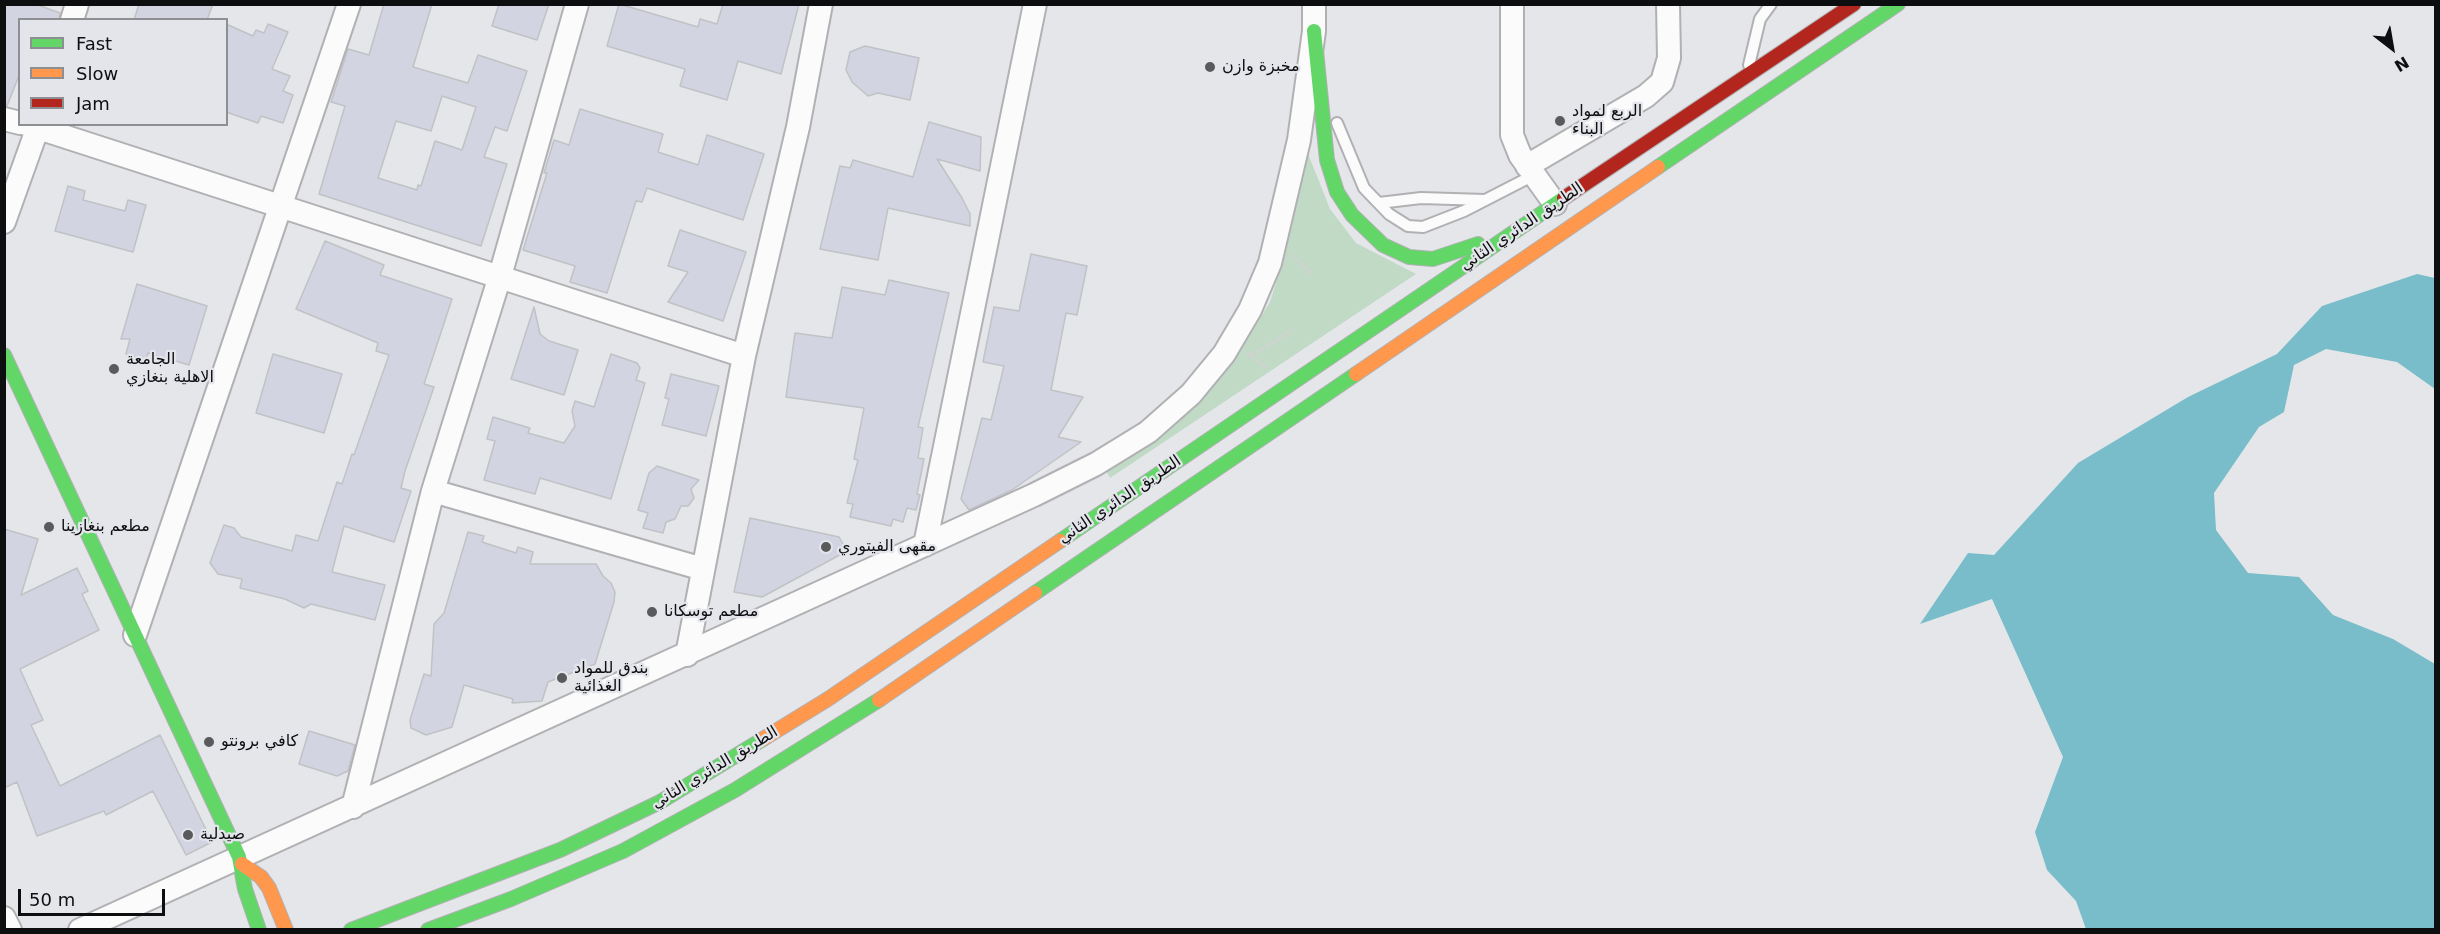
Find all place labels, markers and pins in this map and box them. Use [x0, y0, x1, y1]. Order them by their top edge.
place label: مخبزة وازن [1222, 57, 1300, 77]
marker: مخبزة وازن [1203, 60, 1217, 74]
place label: الربع لمواد البناء [1572, 102, 1642, 140]
marker: الربع لمواد البناء [1553, 114, 1567, 128]
place label: الجامعة الاهلية بنغازي [126, 350, 214, 388]
marker: الجامعة الاهلية بنغازي [107, 362, 121, 376]
place label: مطعم بنغازينا [61, 517, 150, 537]
marker: مطعم بنغازينا [42, 520, 56, 534]
place label: مقهى الفيتوري [838, 537, 936, 557]
marker: مقهى الفيتوري [819, 540, 833, 554]
place label: مطعم توسكانا [664, 602, 758, 622]
marker: مطعم توسكانا [645, 605, 659, 619]
place label: بندق للمواد الغذائية [574, 659, 648, 697]
marker: بندق للمواد الغذائية [555, 671, 569, 685]
place label: كافي برونتو [221, 732, 298, 752]
marker: كافي برونتو [202, 735, 216, 749]
place label: صيدلية [200, 825, 245, 845]
marker: صيدلية [181, 828, 195, 842]

